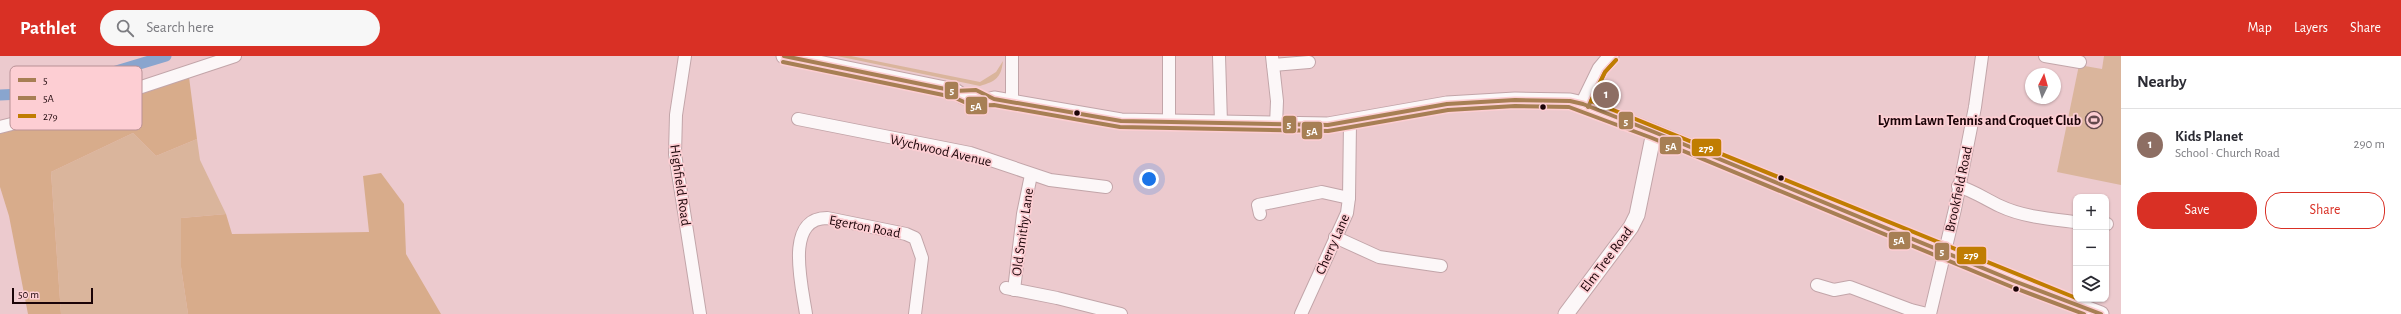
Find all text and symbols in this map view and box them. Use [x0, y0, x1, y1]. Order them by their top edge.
search box [100, 10, 380, 46]
icon: search [114, 17, 136, 39]
text: Pathlet [20, 19, 76, 38]
text: Search here [146, 20, 214, 35]
text: Map [2247, 21, 2272, 35]
text: Layers [2294, 21, 2328, 35]
text: Share [2350, 21, 2381, 35]
legend [10, 66, 142, 130]
north arrow [2025, 68, 2061, 104]
text: Nearby [2137, 73, 2187, 90]
text: 5 [43, 75, 48, 86]
pin: 1 [1593, 80, 1619, 110]
line badge: 5 [944, 81, 959, 100]
text: 5 [950, 85, 955, 96]
text: 5A [43, 93, 55, 104]
line badge: 5A [965, 96, 988, 115]
text: 5A [970, 101, 982, 112]
unlabelled marker [1538, 102, 1548, 112]
unlabelled marker [1072, 108, 1082, 118]
sports icon: Lymm Lawn Tennis and Croquet Club [2084, 110, 2104, 130]
text: 279 [43, 111, 58, 122]
line badge: 5 [1618, 111, 1634, 130]
place label: Lymm Lawn Tennis and Croquet Club [1878, 114, 2081, 128]
line badge: 5 [1282, 115, 1297, 134]
text: 5 [1624, 116, 1629, 127]
text: 5 [1287, 119, 1292, 130]
line badge: 5A [1301, 121, 1323, 140]
text: 5A [1306, 126, 1318, 137]
text: Kids Planet [2175, 129, 2243, 144]
street label: Wychwood Avenue [889, 132, 993, 169]
line badge: 5A [1659, 136, 1682, 155]
line badge: 279 [1691, 138, 1722, 157]
text: 1 [2148, 138, 2152, 151]
text: 290 m [2354, 138, 2385, 151]
text: 5A [1665, 141, 1677, 152]
text: 279 [1698, 143, 1714, 154]
street label: Highfield Road [667, 144, 693, 227]
street label: Brookfield Road [1943, 145, 1975, 233]
text: School · Church Road [2175, 147, 2280, 160]
your location [1139, 169, 1159, 189]
unlabelled marker [1776, 173, 1786, 183]
street label: Old Smithy Lane [1010, 187, 1036, 277]
button: Save [2137, 192, 2257, 229]
button: Share [2265, 192, 2385, 229]
map controls [2073, 194, 2109, 302]
button: + [2073, 194, 2109, 230]
street label: Cherry Lane [1313, 212, 1352, 277]
street label: Egerton Road [828, 213, 902, 241]
street label: Elm Tree Road [1578, 225, 1636, 295]
button: − [2073, 230, 2109, 266]
line badge: 5A [1888, 231, 1911, 250]
text: 5A [1893, 235, 1905, 246]
line badge: 5 [1934, 242, 1950, 261]
text: 5 [1940, 246, 1945, 257]
line badge: 279 [1956, 246, 1987, 265]
text: 279 [1963, 250, 1979, 261]
button: layers [2073, 266, 2109, 302]
unlabelled marker [2011, 284, 2021, 294]
scale bar [12, 286, 93, 305]
text: 50 m [18, 289, 39, 300]

